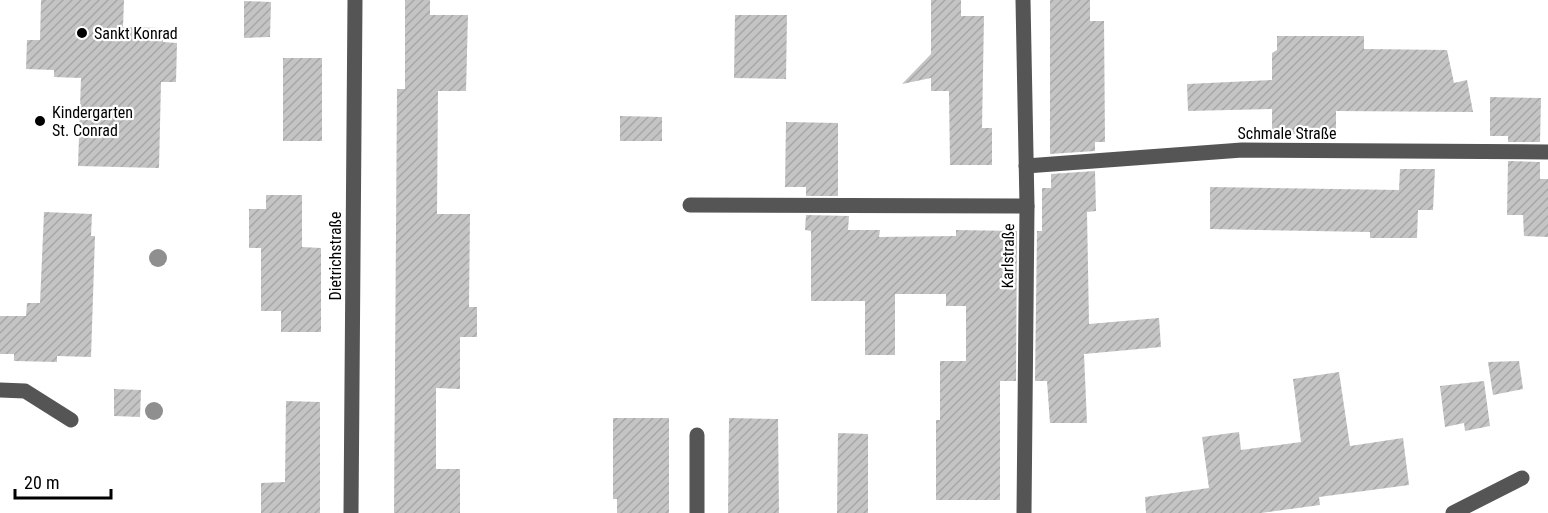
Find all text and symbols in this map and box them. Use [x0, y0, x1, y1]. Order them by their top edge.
place label: Sankt Konrad [94, 24, 178, 43]
marker: Sankt Konrad [75, 26, 89, 40]
place label: Kindergarten St. Conrad [52, 103, 133, 140]
marker: Kindergarten St. Conrad [33, 114, 47, 128]
street label: Schmale Straße [1237, 124, 1337, 143]
street label: Dietrichstraße [326, 212, 345, 300]
street label: Karlstraße [998, 223, 1018, 289]
scale bar [15, 462, 111, 500]
text: 20 m [24, 472, 59, 493]

